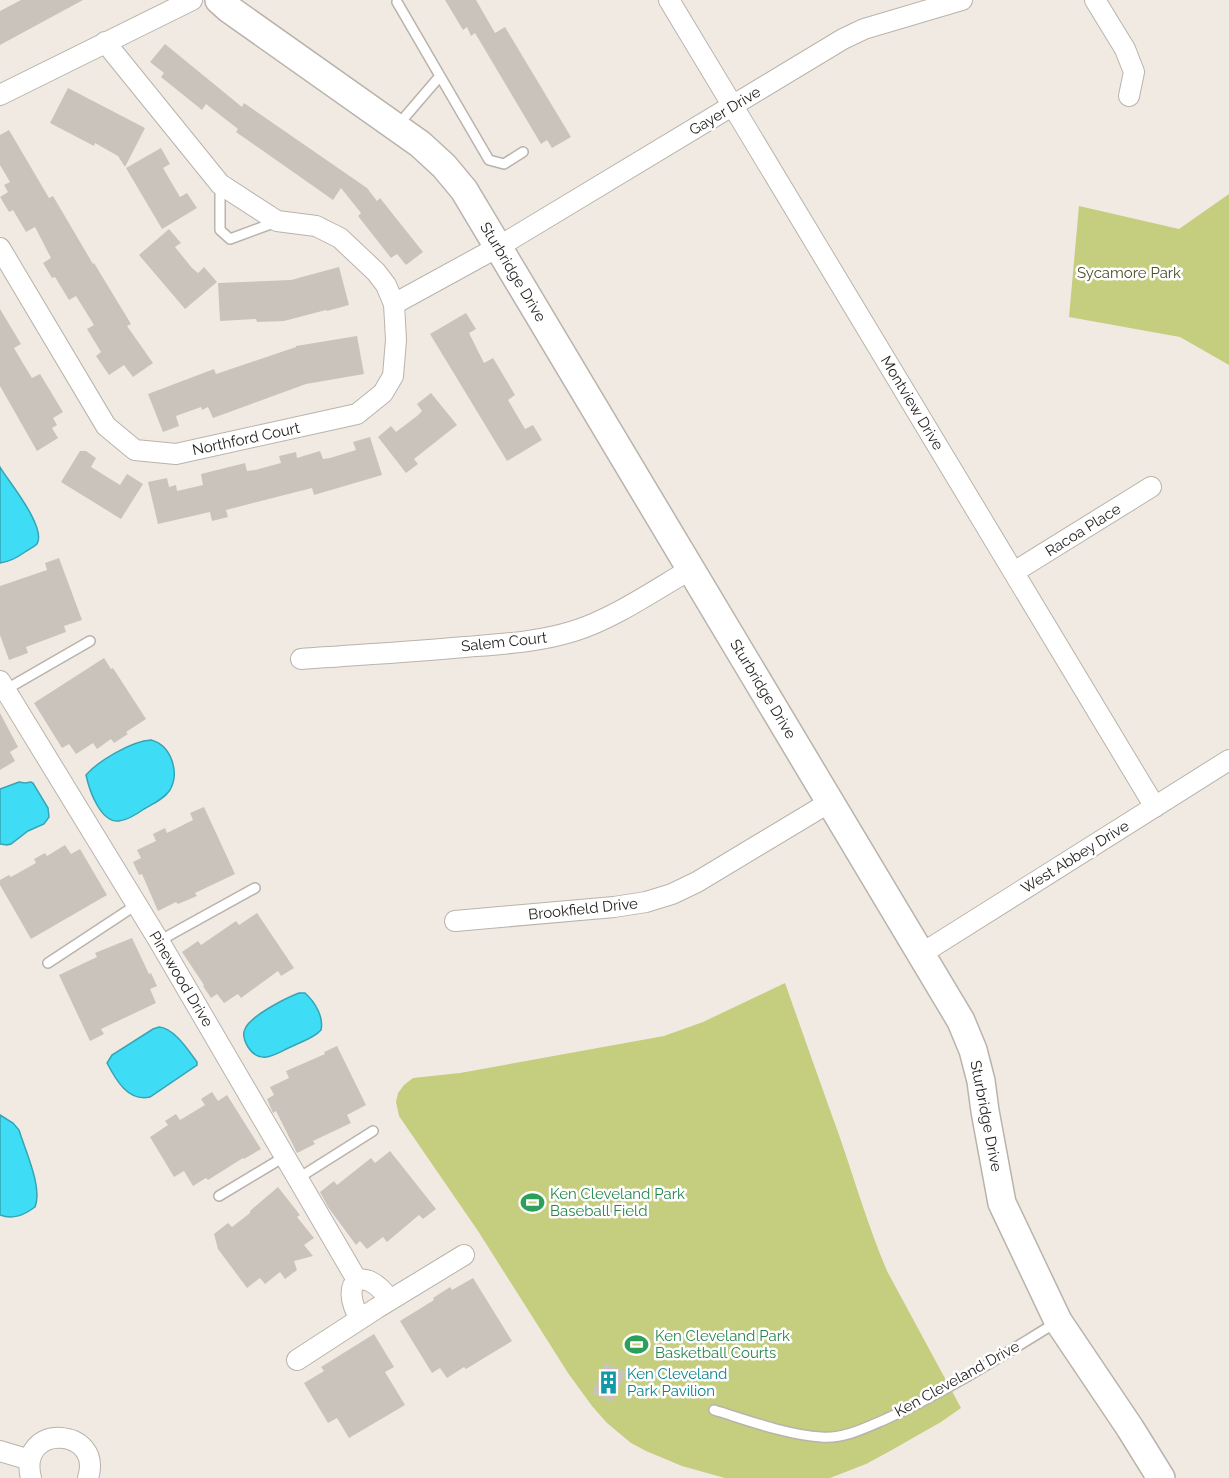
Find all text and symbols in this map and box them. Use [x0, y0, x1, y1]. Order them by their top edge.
street label: Gayer Drive [686, 83, 764, 139]
street label: Sturbridge Drive [476, 219, 550, 325]
park label: Sycamore Park [1077, 264, 1181, 282]
street label: Montview Drive [877, 353, 947, 454]
street label: Northford Court [191, 419, 301, 459]
street label: Racoa Place [1042, 500, 1124, 560]
street label: Salem Court [460, 629, 548, 655]
street label: Sturbridge Drive [726, 636, 800, 742]
street label: West Abbey Drive [1018, 816, 1132, 897]
street label: Brookfield Drive [527, 894, 639, 924]
street label: Pinewood Drive [145, 928, 217, 1030]
street label: Sturbridge Drive [966, 1059, 1006, 1173]
place label: Ken Cleveland Park Baseball Field [550, 1185, 685, 1220]
sports icon: Ken Cleveland Park Baseball Field [519, 1190, 545, 1216]
place label: Ken Cleveland Park Basketball Courts [655, 1327, 790, 1362]
sports icon: Ken Cleveland Park Basketball Courts [624, 1332, 650, 1358]
street label: Ken Cleveland Drive [891, 1337, 1023, 1421]
place label: Ken Cleveland Park Pavilion [627, 1365, 727, 1400]
building icon: Ken Cleveland Park Pavilion [596, 1370, 622, 1396]

